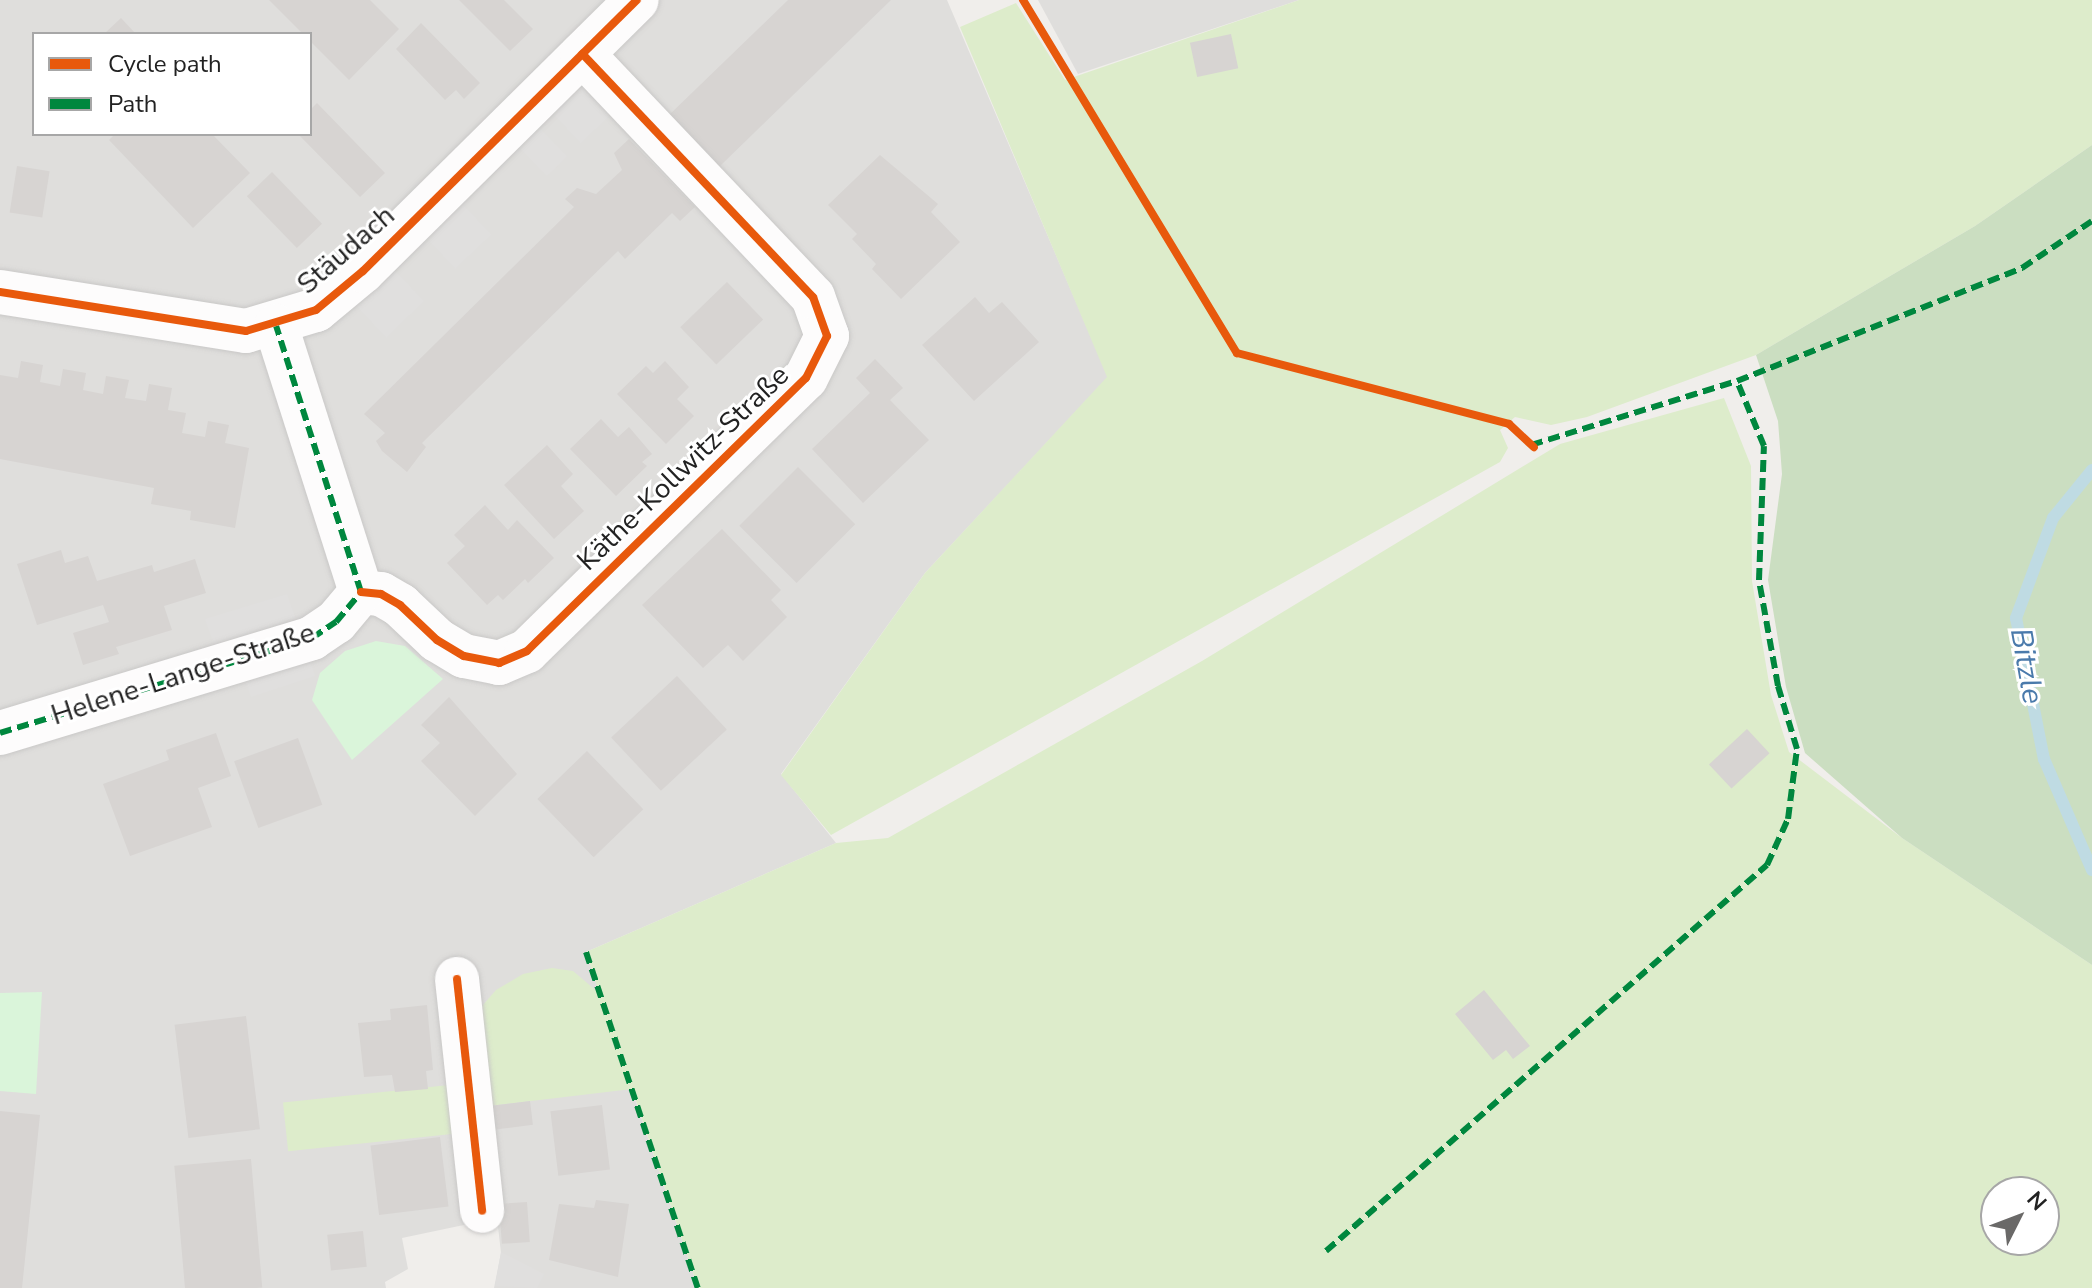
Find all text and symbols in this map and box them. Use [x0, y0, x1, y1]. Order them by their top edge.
legend [32, 32, 312, 136]
text: Cycle path [108, 48, 222, 80]
text: Path [108, 88, 157, 120]
street label: Stäudach [291, 199, 401, 301]
street label: Käthe-Kollwitz-Straße [570, 358, 796, 578]
street label: Helene-Lange-Straße [47, 616, 319, 732]
water label: Bitzle [2002, 625, 2050, 707]
north arrow [1980, 1176, 2060, 1256]
text: N [2020, 1185, 2053, 1217]

